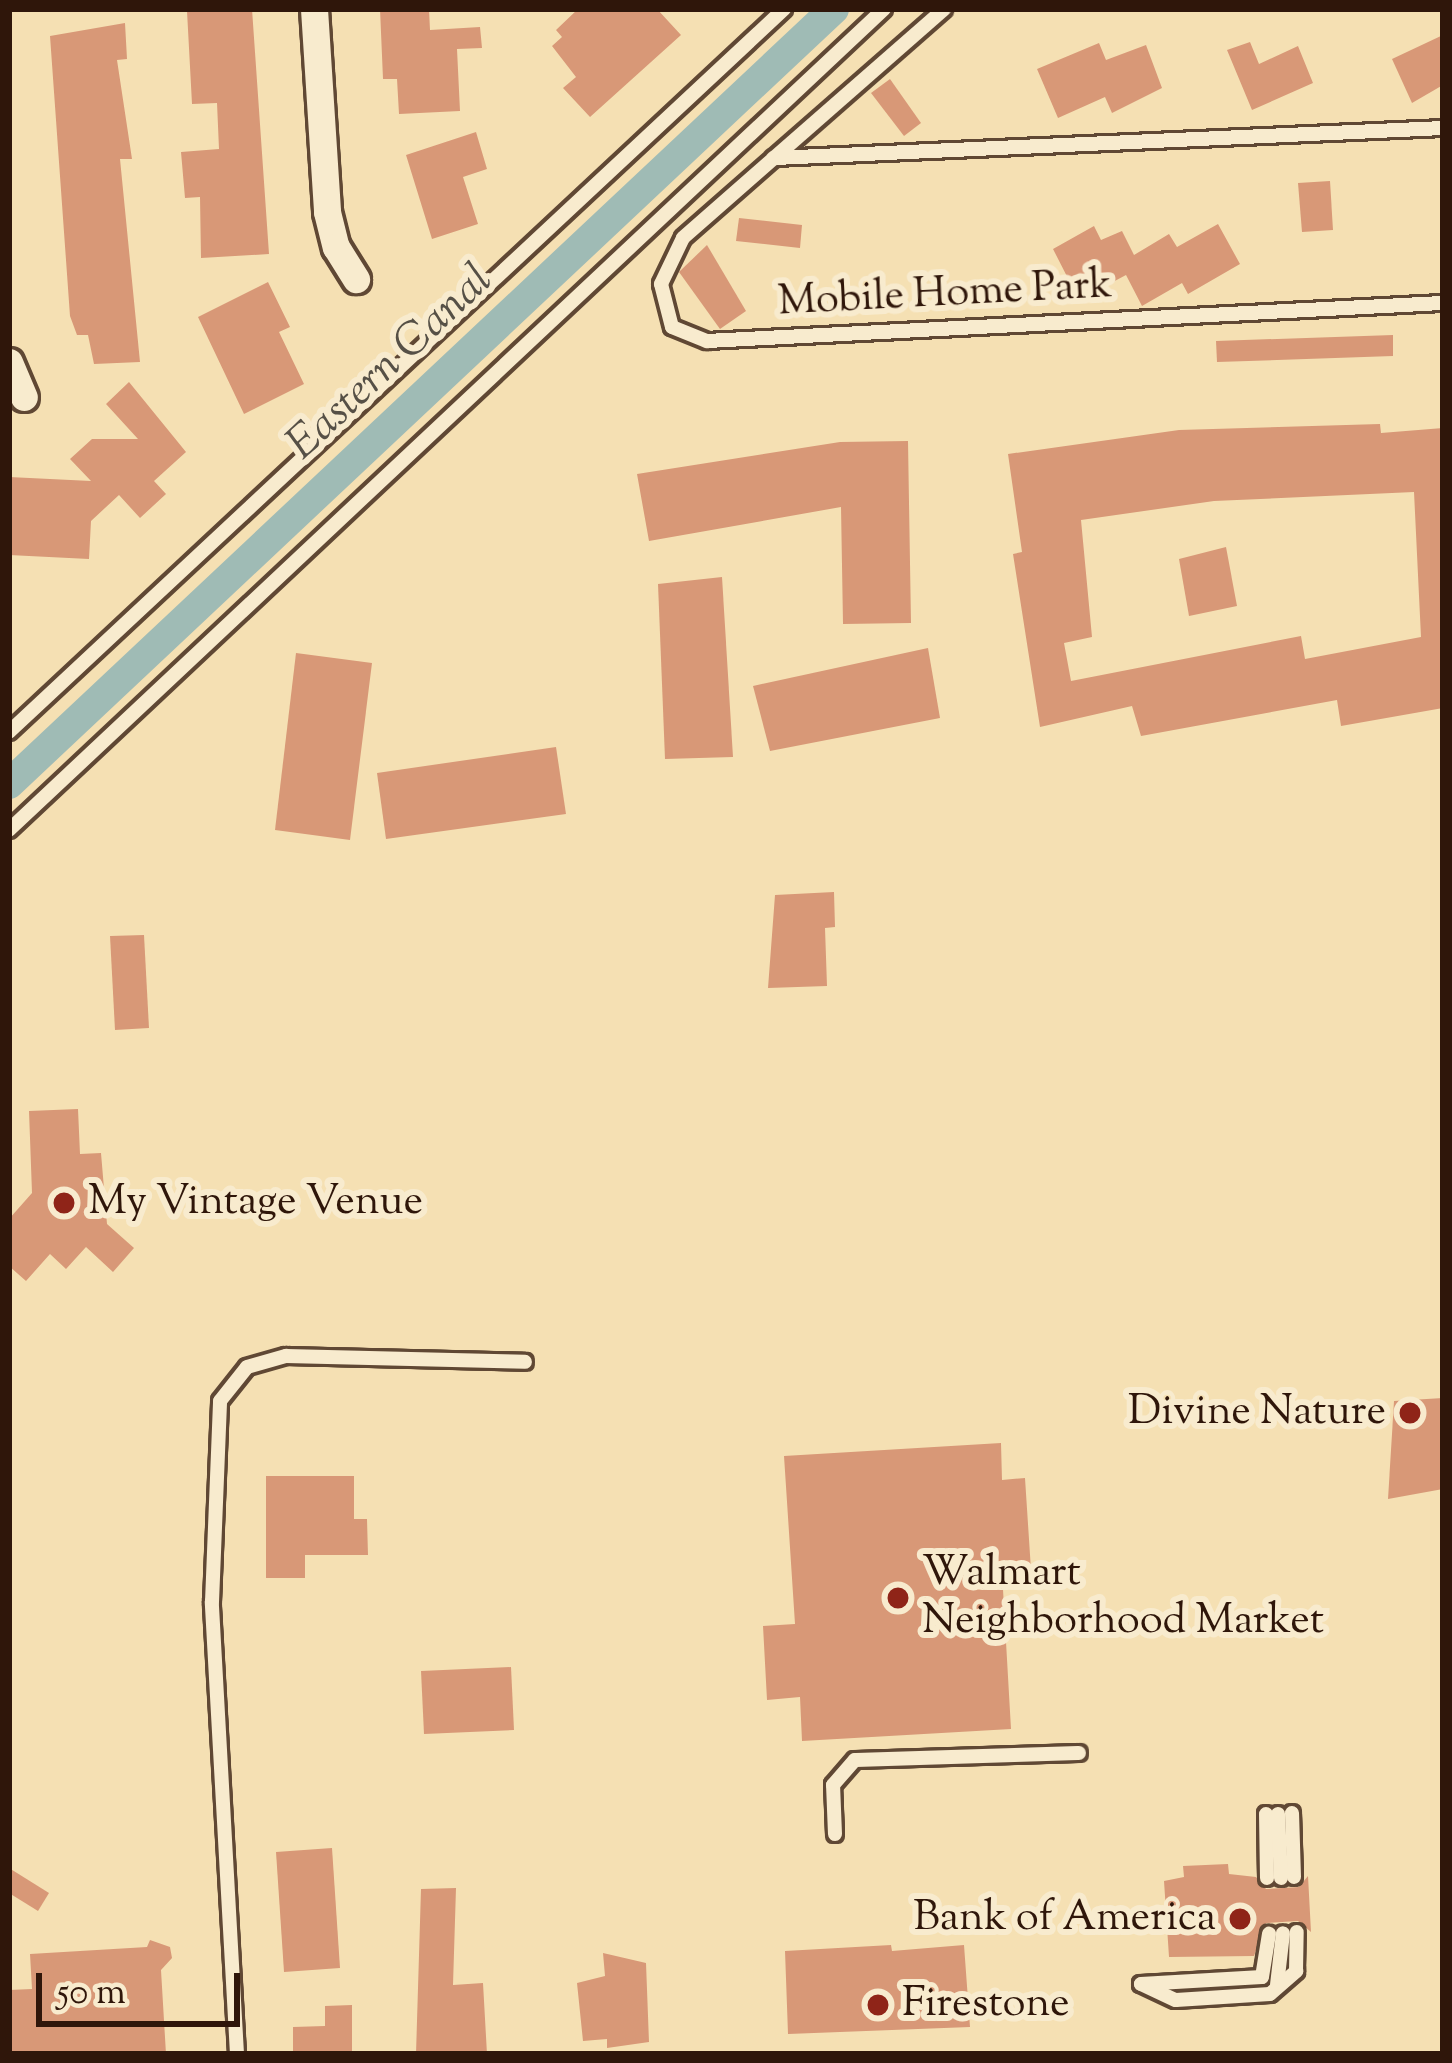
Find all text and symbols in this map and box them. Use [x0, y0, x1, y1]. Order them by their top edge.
water label: Eastern Canal [277, 255, 505, 473]
street label: Mobile Home Park [777, 261, 1113, 329]
place label: My Vintage Venue [88, 1178, 423, 1228]
marker: My Vintage Venue [51, 1190, 77, 1216]
place label: Divine Nature [1128, 1388, 1386, 1438]
marker: Divine Nature [1397, 1400, 1423, 1426]
place label: Walmart Neighborhood Market [922, 1549, 1324, 1648]
marker: Walmart Neighborhood Market [885, 1585, 911, 1611]
place label: Bank of America [913, 1894, 1216, 1944]
marker: Bank of America [1227, 1906, 1253, 1932]
scale bar [42, 1949, 246, 2023]
text: 50 m [57, 1968, 126, 2020]
place label: Firestone [902, 1980, 1069, 2030]
marker: Firestone [865, 1992, 891, 2018]

